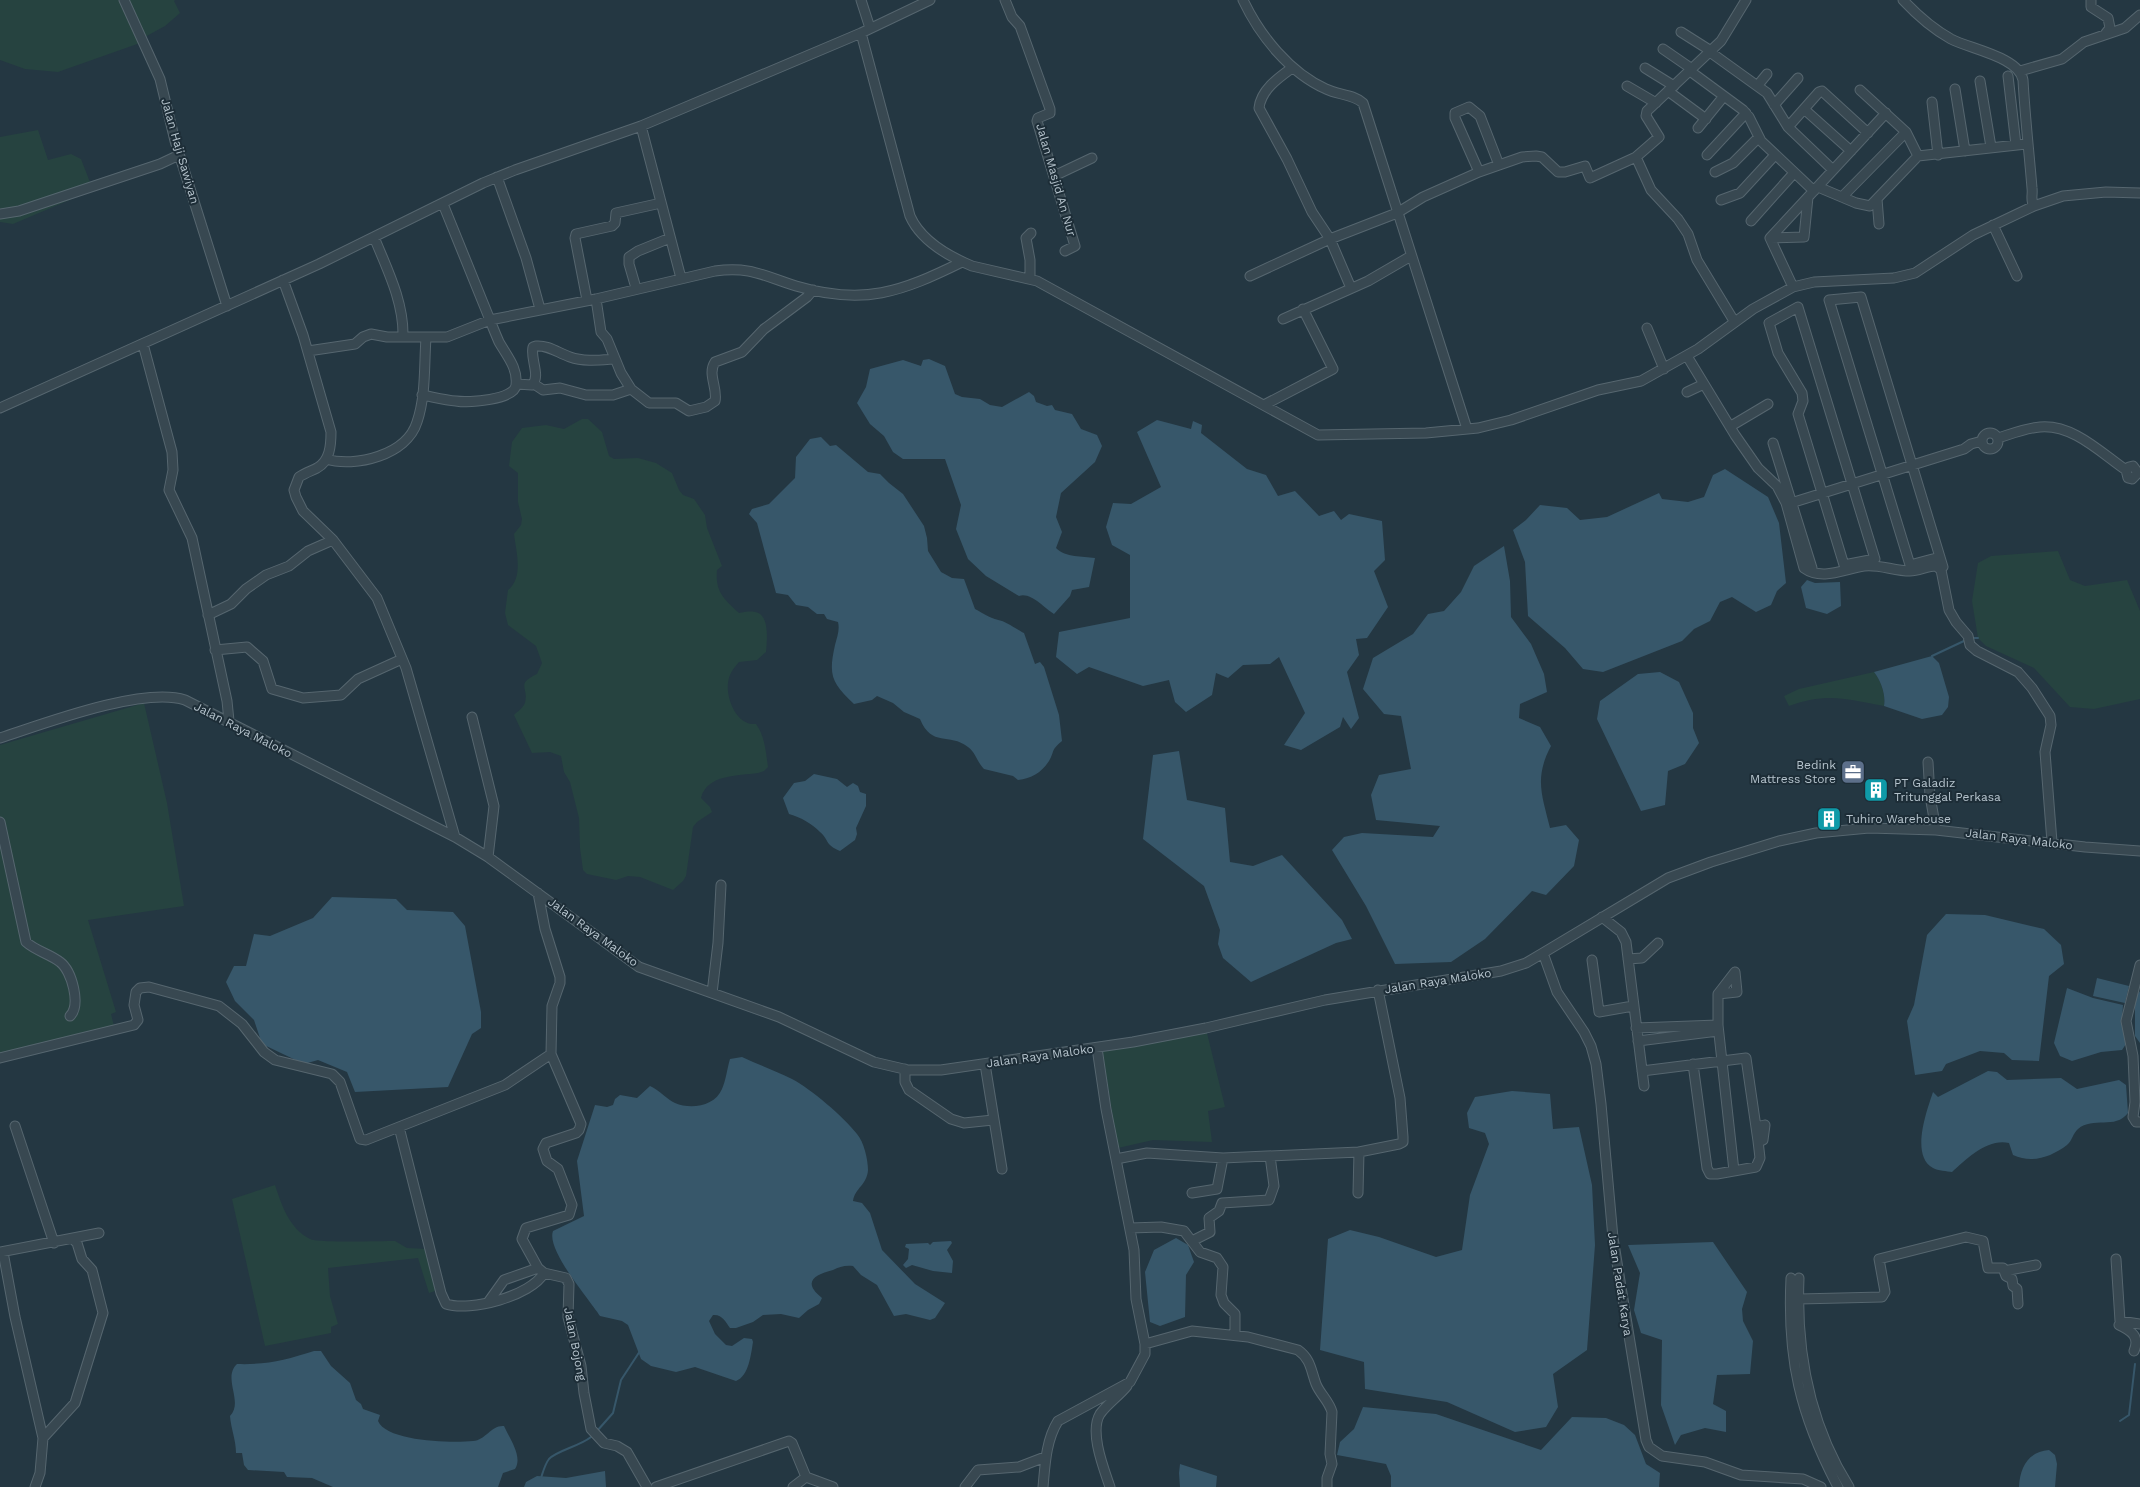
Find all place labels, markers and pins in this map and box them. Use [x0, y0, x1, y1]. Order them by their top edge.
place label: Bedink Mattress Store [1750, 758, 1836, 786]
office icon: Bedink Mattress Store [1840, 759, 1866, 785]
place label: PT Galadiz Tritunggal Perkasa [1894, 776, 2001, 804]
building icon: PT Galadiz Tritunggal Perkasa [1863, 777, 1889, 803]
building icon: Tuhiro Warehouse [1816, 806, 1842, 832]
place label: Tuhiro Warehouse [1846, 812, 1951, 826]

